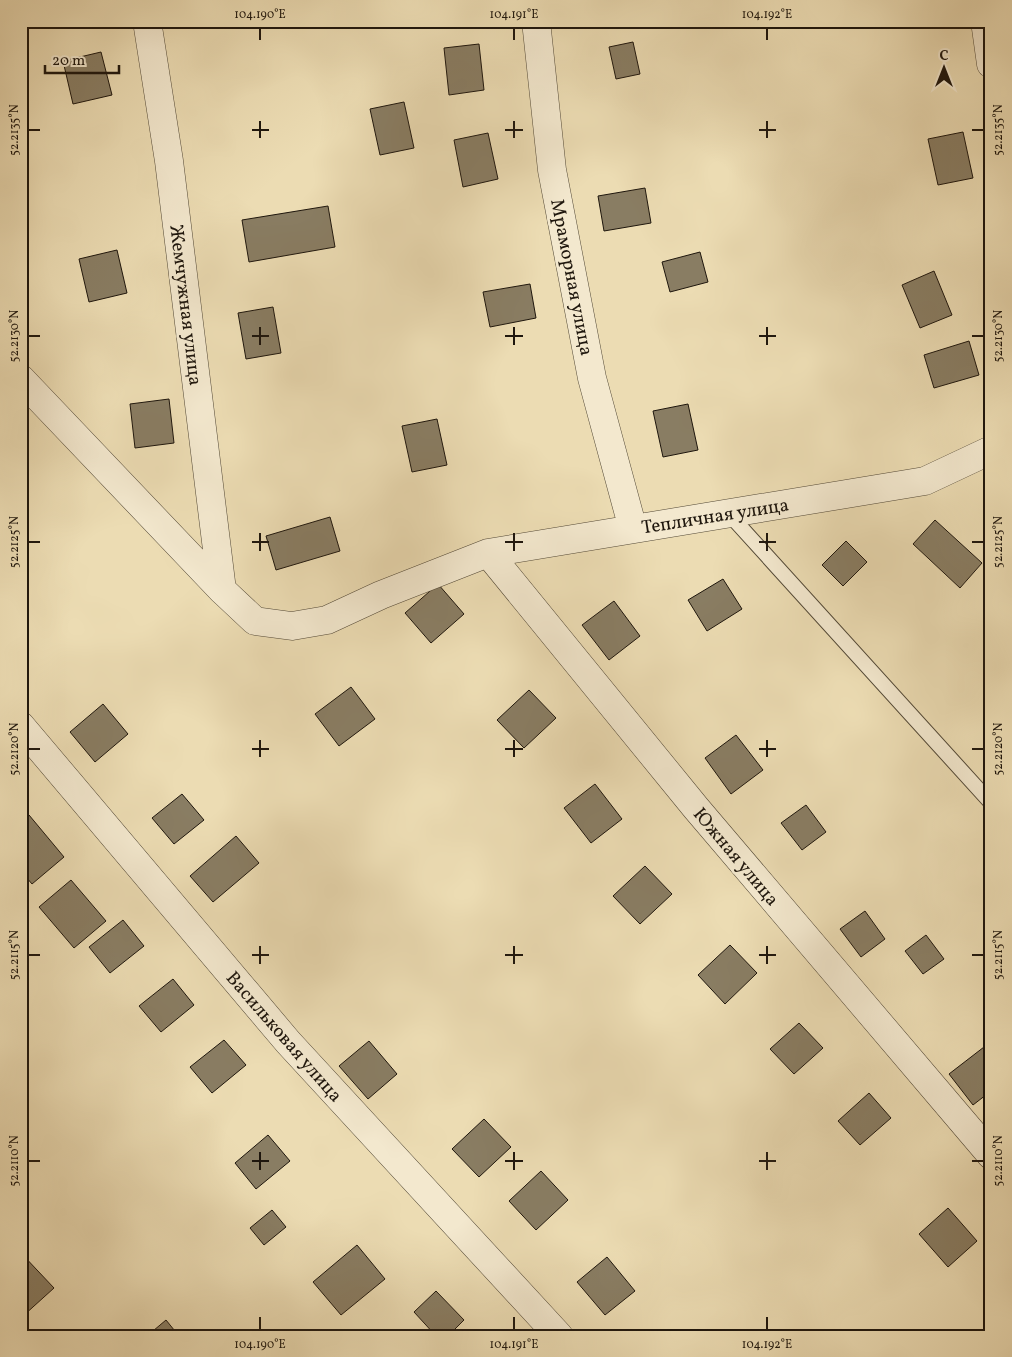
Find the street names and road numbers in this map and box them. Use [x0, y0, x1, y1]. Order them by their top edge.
street label: Мраморная улица [543, 197, 599, 358]
street label: Жемчужная улица [162, 223, 208, 387]
street label: Тепличная улица [640, 492, 791, 541]
street label: Южная улица [686, 802, 784, 912]
street label: Васильковая улица [219, 966, 348, 1108]

